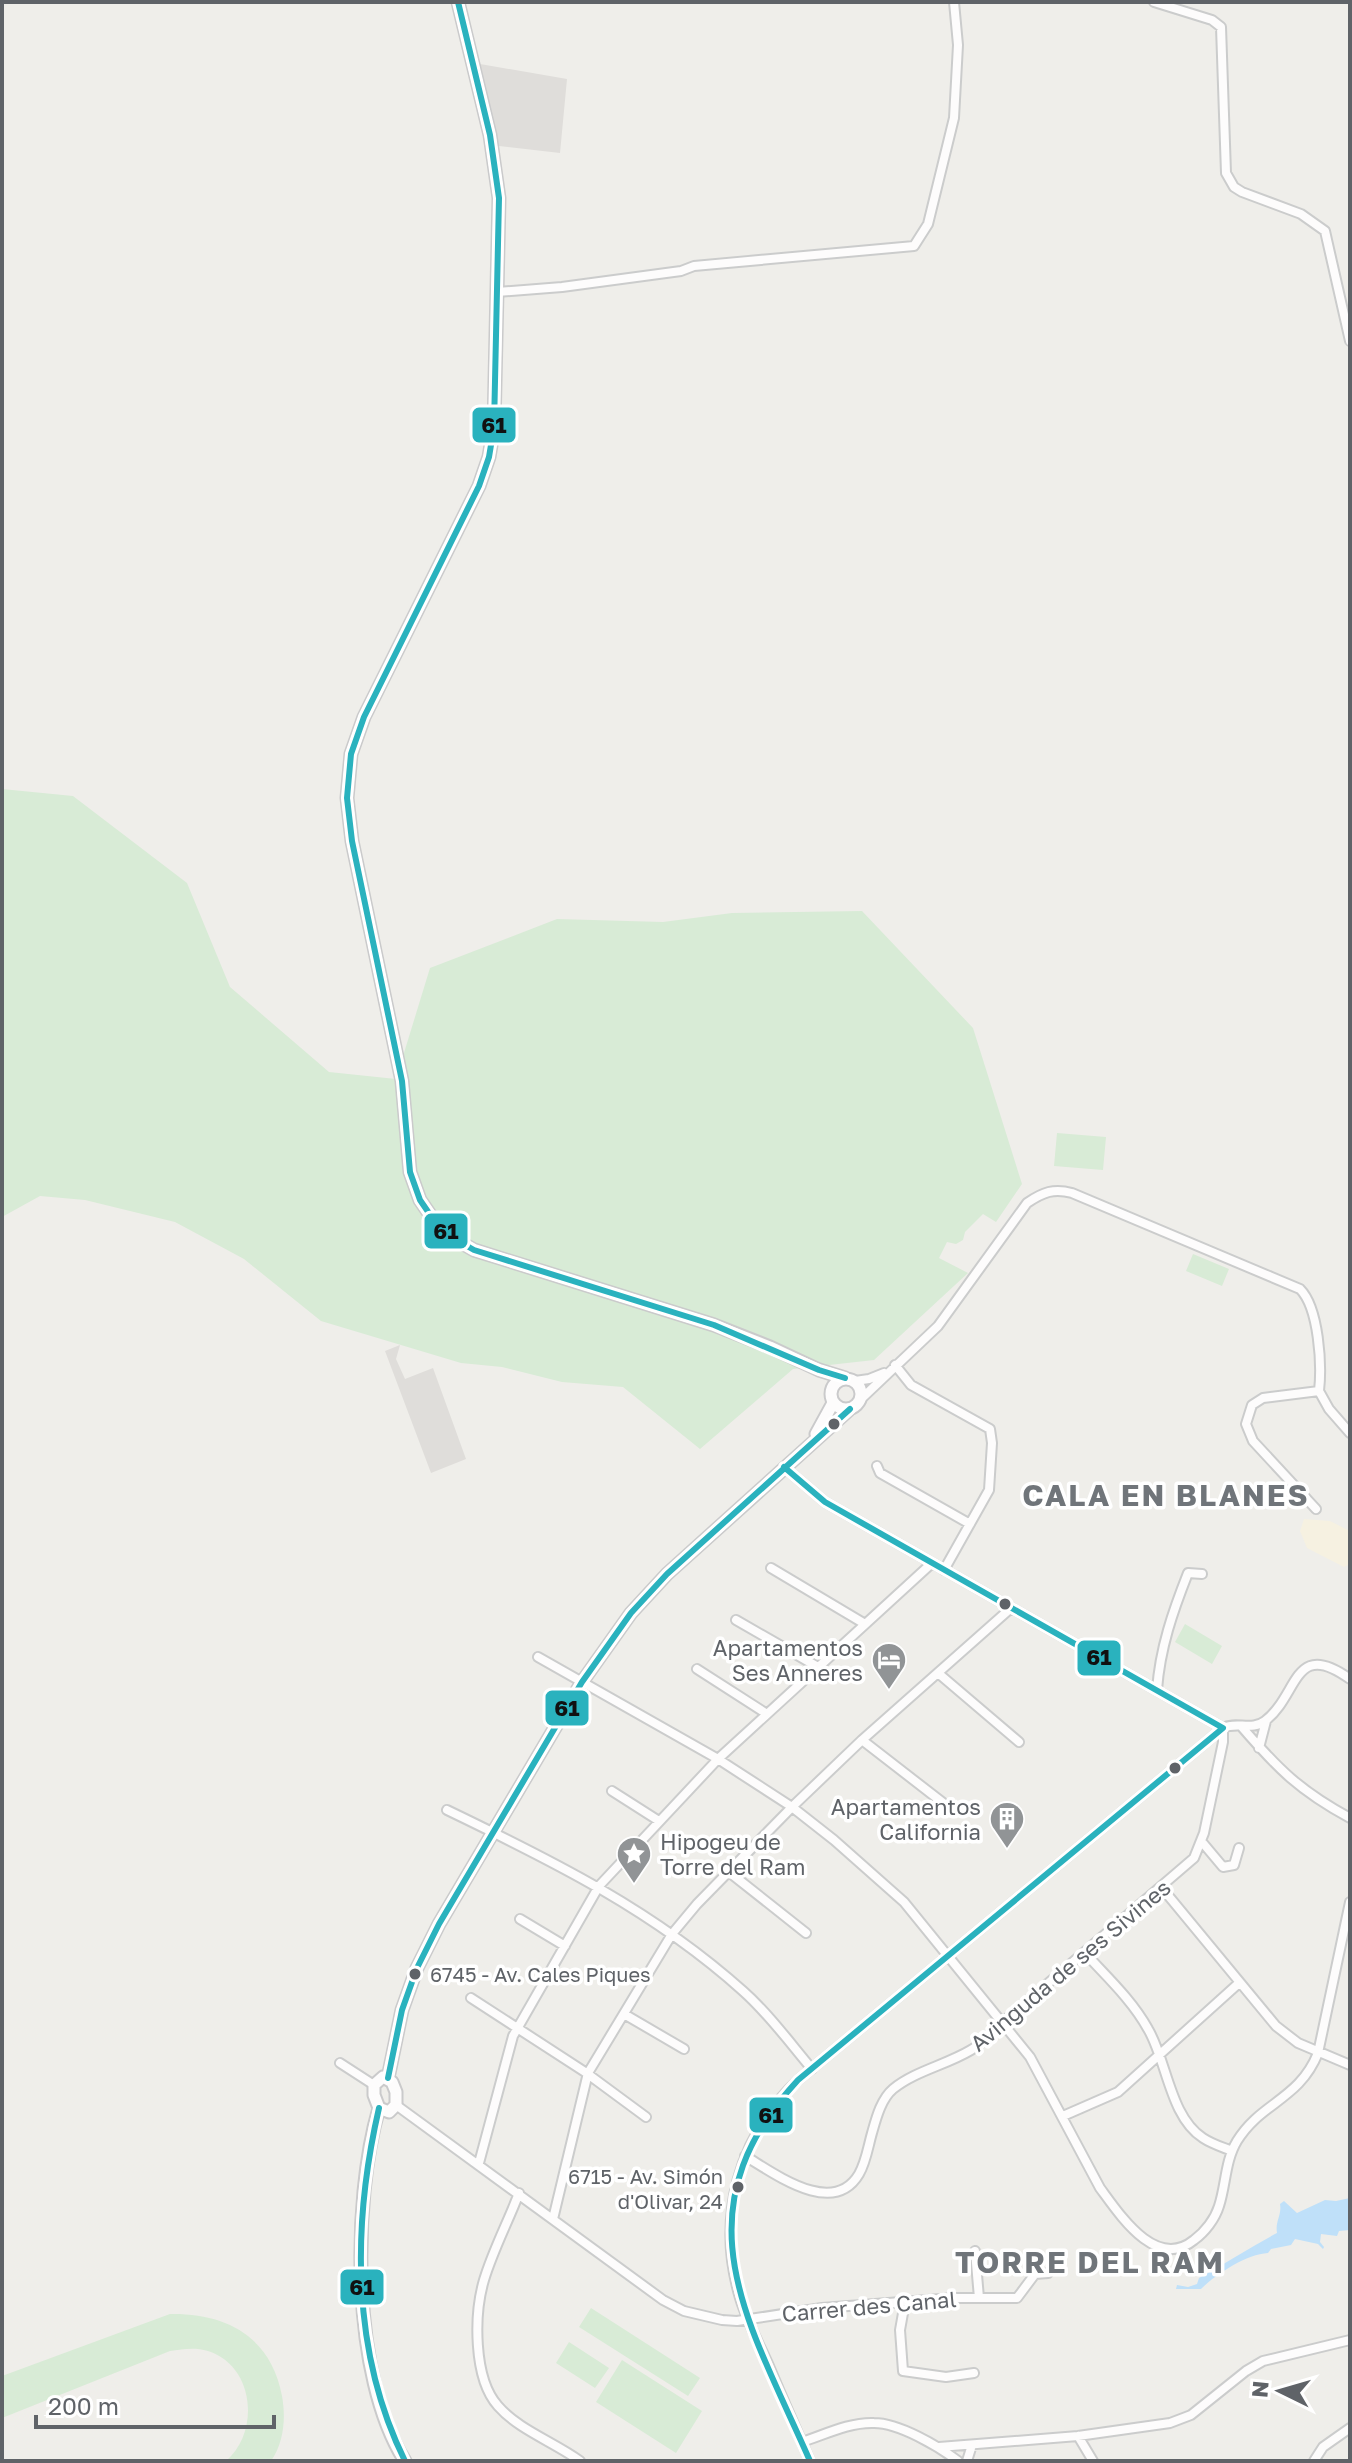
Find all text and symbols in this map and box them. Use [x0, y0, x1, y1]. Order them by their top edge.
line badge: 61 [471, 406, 517, 444]
text: 61 [481, 411, 507, 438]
line badge: 61 [423, 1212, 469, 1250]
text: 61 [433, 1217, 459, 1244]
unlabelled marker [826, 1416, 842, 1432]
district label: CALA EN BLANES [1022, 1477, 1310, 1513]
unlabelled marker [997, 1596, 1013, 1612]
place label: Apartamentos Ses Anneres [713, 1634, 863, 1686]
line badge: 61 [1076, 1639, 1122, 1677]
hotel icon: Apartamentos Ses Anneres [870, 1641, 908, 1691]
text: 61 [1086, 1643, 1112, 1670]
line badge: 61 [544, 1689, 590, 1727]
text: 61 [554, 1694, 580, 1721]
unlabelled marker [1167, 1760, 1183, 1776]
place label: Apartamentos California [831, 1793, 981, 1845]
building icon: Apartamentos California [988, 1800, 1026, 1850]
place label: Hipogeu de Torre del Ram [660, 1828, 806, 1880]
place icon: Hipogeu de Torre del Ram [615, 1835, 653, 1885]
street label: Avinguda de ses Sivines [964, 1873, 1176, 2057]
place label: 6745 - Av. Cales Piques [430, 1962, 651, 1986]
marker: 6745 - Av. Cales Piques [407, 1966, 423, 1982]
line badge: 61 [748, 2096, 794, 2134]
text: 61 [758, 2101, 784, 2128]
place label: 6715 - Av. Simón d'Olivar, 24 [568, 2164, 723, 2213]
marker: 6715 - Av. Simón d'Olivar, 24 [730, 2179, 746, 2195]
district label: TORRE DEL RAM [955, 2244, 1225, 2280]
line badge: 61 [339, 2268, 385, 2306]
text: 61 [349, 2273, 375, 2300]
street label: Carrer des Canal [781, 2285, 957, 2327]
north arrow [1240, 2351, 1320, 2431]
scale bar [36, 2379, 274, 2429]
text: N [1245, 2380, 1274, 2399]
text: 200 m [48, 2391, 119, 2420]

